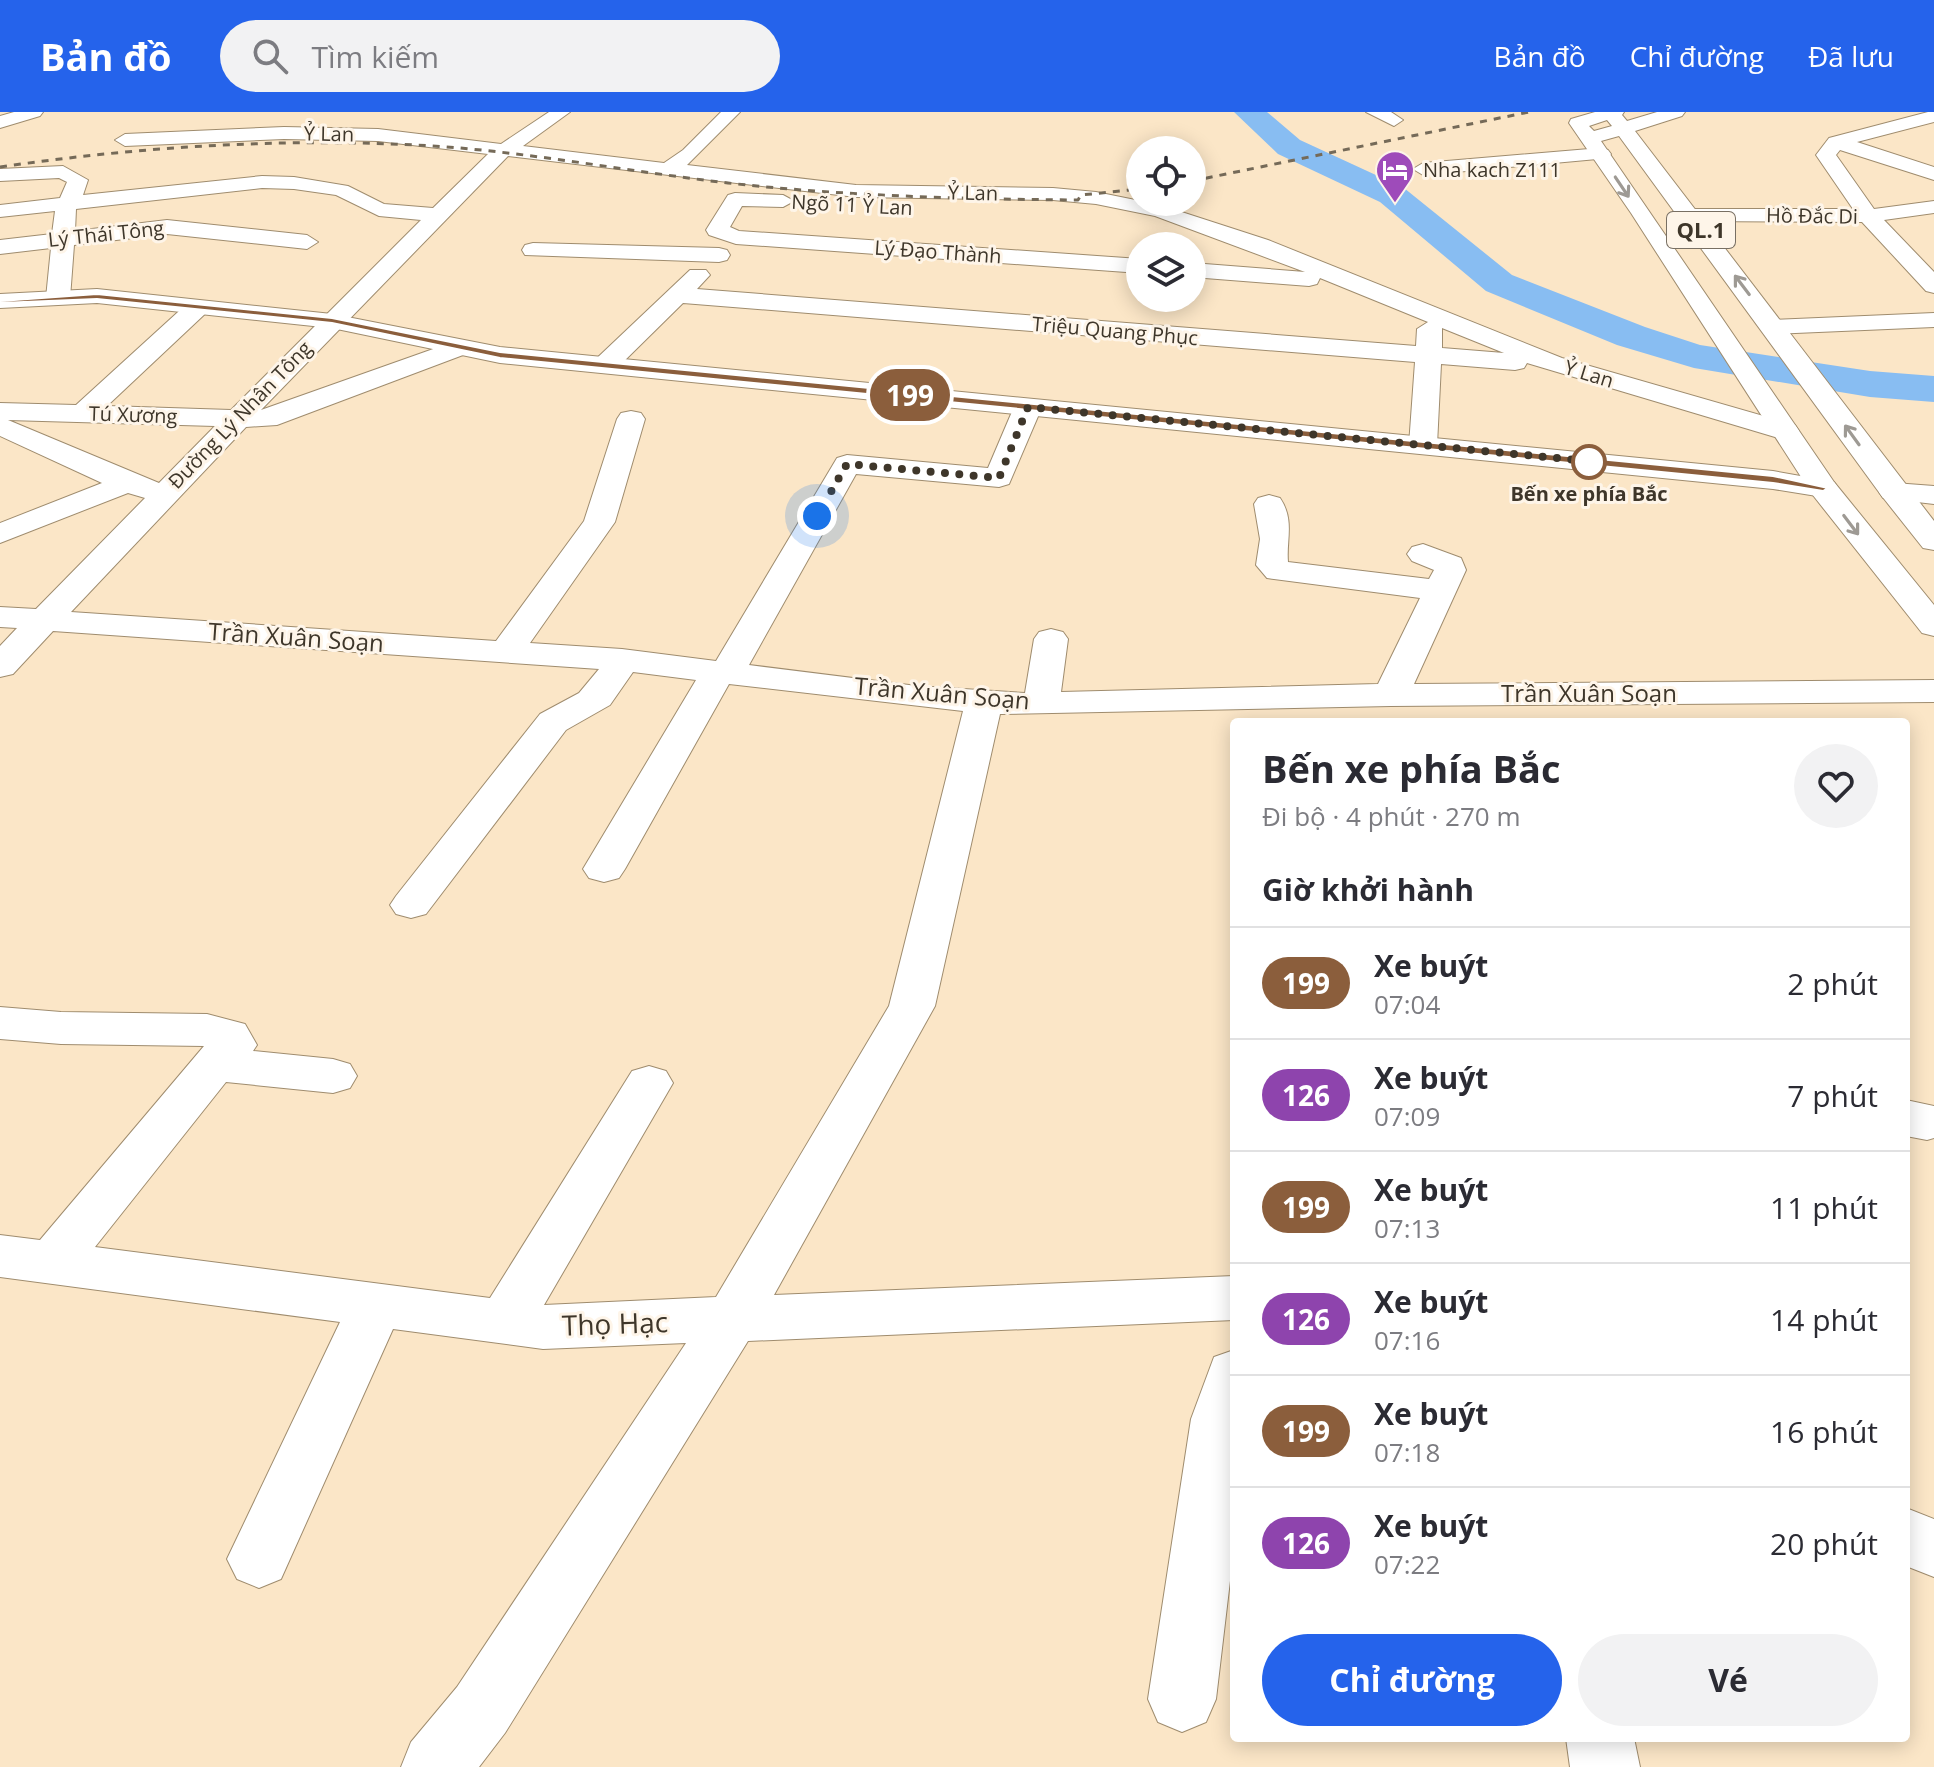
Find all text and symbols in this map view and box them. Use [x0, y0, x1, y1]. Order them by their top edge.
search box [220, 20, 780, 92]
text: Bản đồ [40, 30, 172, 82]
icon: search [248, 34, 292, 78]
text: Tìm kiếm [312, 36, 439, 77]
text: Bản đồ [1494, 37, 1586, 75]
text: Chỉ đường [1630, 37, 1764, 75]
text: Đã lưu [1808, 37, 1894, 75]
street label: Ỷ Lan [304, 120, 354, 147]
map controls [1126, 136, 1206, 312]
button: locate [1126, 136, 1206, 216]
hotel icon: Nha kach Z111 [1374, 149, 1416, 204]
place label: Nha kach Z111 [1423, 156, 1561, 183]
one-way arrow [1614, 176, 1630, 198]
street label: Ỷ Lan [948, 179, 998, 206]
street label: Ngõ 11 Ỷ Lan [791, 188, 913, 221]
street label: Hồ Đắc Di [1766, 201, 1858, 230]
road number: QL.1 [1667, 212, 1735, 248]
street label: Lý Thái Tông [47, 214, 165, 253]
button: layers [1126, 232, 1206, 312]
street label: Lý Đạo Thành [874, 234, 1003, 269]
one-way arrow [1734, 274, 1750, 296]
street label: Triệu Quang Phục [1031, 310, 1199, 351]
street label: Đường Lý Nhân Tông [162, 335, 318, 495]
street label: Ỷ Lan [1561, 353, 1617, 394]
line badge: 199 [864, 369, 956, 421]
text: 199 [886, 376, 934, 414]
street label: Tú Xương [88, 399, 178, 430]
one-way arrow [1844, 424, 1860, 446]
marker: Bến xe phía Bắc [1572, 445, 1606, 479]
place label: Bến xe phía Bắc [1510, 480, 1668, 507]
your location [797, 496, 837, 536]
one-way arrow [1842, 514, 1859, 535]
street label: Trần Xuân Soạn [207, 614, 385, 659]
street label: Trần Xuân Soạn [853, 668, 1031, 717]
street label: Trần Xuân Soạn [1501, 676, 1677, 709]
text: Bến xe phía Bắc [1262, 742, 1561, 794]
button: heart [1794, 744, 1878, 828]
text: Đi bộ · 4 phút · 270 m [1262, 798, 1521, 834]
text: Giờ khởi hành [1262, 869, 1474, 910]
text: Xe buýt [1374, 945, 1488, 986]
text: 2 phút [1787, 963, 1878, 1004]
text: 199 [1282, 964, 1330, 1002]
text: 07:04 [1374, 986, 1440, 1022]
text: Xe buýt [1374, 1057, 1488, 1098]
text: 7 phút [1787, 1075, 1878, 1116]
text: 126 [1282, 1076, 1330, 1114]
text: 07:09 [1374, 1098, 1440, 1134]
text: Xe buýt [1374, 1169, 1488, 1210]
text: 11 phút [1770, 1187, 1878, 1228]
text: 199 [1282, 1188, 1330, 1226]
text: 07:13 [1374, 1210, 1440, 1246]
text: Xe buýt [1374, 1281, 1488, 1322]
text: 14 phút [1770, 1299, 1878, 1340]
text: 126 [1282, 1300, 1330, 1338]
street label: Thọ Hạc [561, 1302, 669, 1344]
text: 07:16 [1374, 1322, 1440, 1358]
text: Xe buýt [1374, 1393, 1488, 1434]
text: 16 phút [1770, 1411, 1878, 1452]
text: 199 [1282, 1412, 1330, 1450]
text: 07:18 [1374, 1434, 1440, 1470]
text: Xe buýt [1374, 1505, 1488, 1546]
text: 20 phút [1770, 1523, 1878, 1564]
text: 126 [1282, 1524, 1330, 1562]
text: 07:22 [1374, 1546, 1440, 1582]
button: Chỉ đường [1262, 1634, 1562, 1726]
button: Vé [1578, 1634, 1878, 1726]

